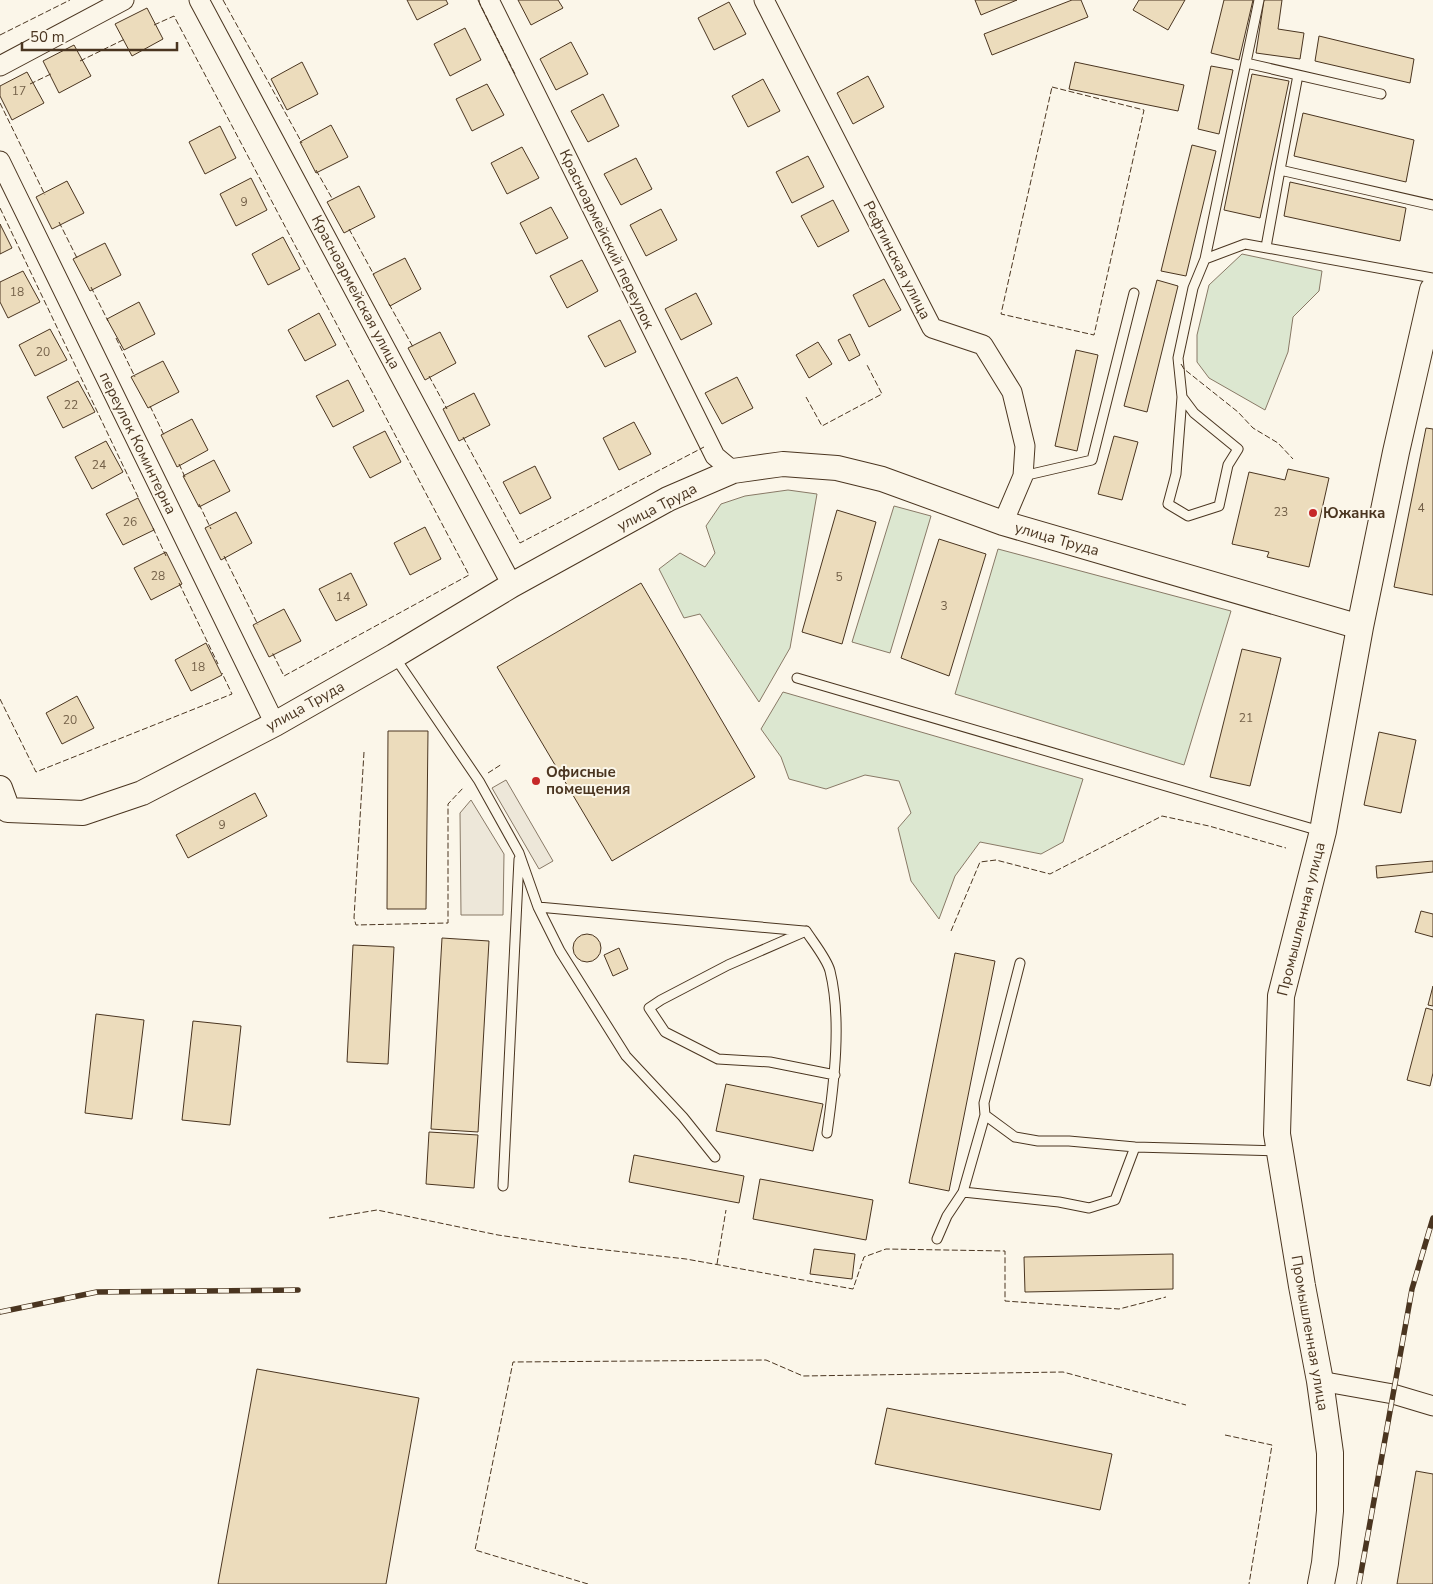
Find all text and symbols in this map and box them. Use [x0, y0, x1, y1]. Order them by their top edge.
scale bar [22, 20, 178, 52]
text: 50 m [30, 27, 65, 47]
house number: 17 [12, 83, 26, 99]
street label: Красноармейский переулок [555, 146, 659, 332]
house number: 9 [240, 194, 248, 210]
street label: Рефтинская улица [858, 197, 936, 323]
street label: Красноармейская улица [307, 212, 405, 372]
house number: 18 [10, 284, 24, 300]
house number: 20 [36, 344, 50, 360]
street label: переулок Коминтерна [95, 368, 181, 518]
house number: 22 [64, 397, 78, 413]
house number: 24 [92, 457, 106, 473]
street label: улица Труда [614, 478, 700, 536]
house number: 4 [1417, 500, 1425, 516]
place label: Южанка [1323, 503, 1385, 523]
house number: 23 [1274, 504, 1288, 520]
marker: Южанка [1307, 507, 1319, 519]
house number: 26 [123, 514, 137, 530]
street label: улица Труда [1012, 517, 1102, 561]
house number: 28 [151, 568, 165, 584]
house number: 5 [835, 569, 843, 585]
house number: 14 [336, 589, 350, 605]
house number: 3 [940, 598, 948, 614]
house number: 18 [191, 659, 205, 675]
street label: улица Труда [262, 676, 348, 736]
house number: 21 [1239, 710, 1253, 726]
house number: 20 [63, 712, 77, 728]
place label: Офисные помещения [546, 762, 630, 799]
marker: Офисные помещения [530, 775, 542, 787]
house number: 9 [218, 817, 226, 833]
street label: Промышленная улица [1272, 840, 1330, 998]
street label: Промышленная улица [1286, 1254, 1334, 1412]

